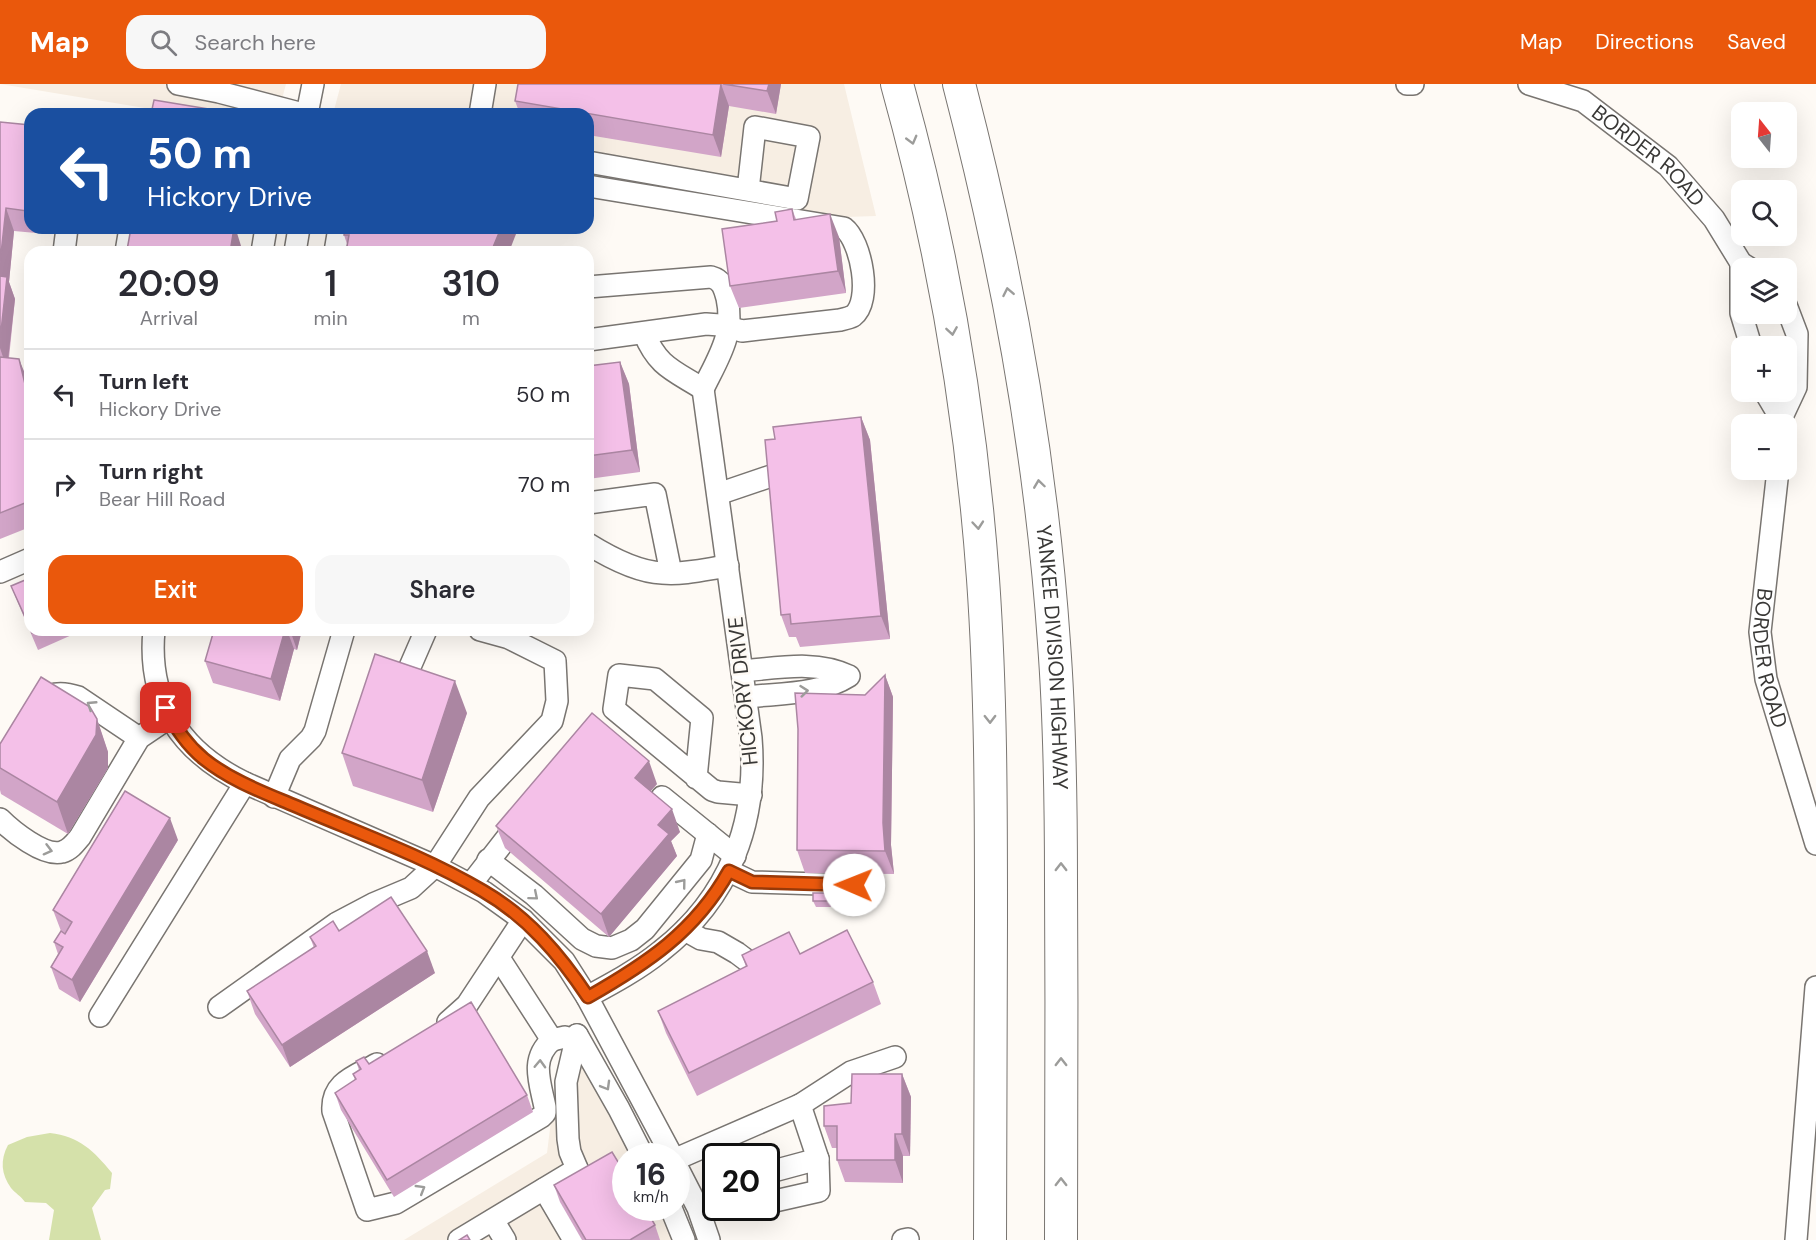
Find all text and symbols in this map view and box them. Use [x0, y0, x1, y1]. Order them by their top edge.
search box [126, 15, 546, 69]
text: Map [30, 24, 90, 61]
icon: search [147, 26, 180, 59]
text: Search here [195, 28, 316, 57]
text: Map [1520, 28, 1562, 56]
text: Directions [1595, 28, 1694, 56]
text: Saved [1727, 28, 1786, 56]
street label: BORDER ROAD [1586, 99, 1711, 212]
north arrow [1731, 102, 1797, 168]
map controls [1731, 102, 1797, 480]
text: 50 m [147, 126, 252, 181]
icon: left [48, 132, 126, 210]
one-way arrow [905, 135, 918, 145]
text: Hickory Drive [147, 179, 312, 214]
button: search [1731, 180, 1797, 246]
button: layers [1731, 258, 1797, 324]
text: 20:09 [118, 260, 220, 307]
text: 1 [324, 260, 337, 307]
text: 310 [441, 260, 500, 307]
one-way arrow [1002, 287, 1015, 297]
text: Arrival [140, 305, 198, 331]
text: min [314, 305, 348, 331]
text: m [462, 305, 480, 331]
one-way arrow [945, 326, 958, 336]
button: + [1731, 336, 1797, 402]
text: Turn left [99, 367, 189, 396]
icon: left [48, 378, 81, 411]
text: 50 m [516, 380, 570, 409]
text: Hickory Drive [99, 396, 221, 422]
button: − [1731, 414, 1797, 480]
text: Turn right [99, 457, 204, 486]
icon: right [48, 468, 81, 501]
text: 70 m [518, 470, 570, 499]
one-way arrow [1033, 480, 1045, 489]
text: Bear Hill Road [99, 486, 225, 512]
one-way arrow [971, 520, 984, 529]
street label: YANKEE DIVISION HIGHWAY [1029, 523, 1074, 790]
button: Exit [48, 555, 303, 624]
button: Share [315, 555, 570, 624]
street label: BORDER ROAD [1746, 587, 1794, 731]
street label: HICKORY DRIVE [721, 615, 765, 767]
pin [140, 682, 191, 733]
one-way arrow [799, 685, 808, 698]
icon: arrive [149, 691, 182, 724]
one-way arrow [86, 701, 97, 712]
one-way arrow [984, 715, 996, 724]
one-way arrow [42, 843, 53, 855]
position arrow [822, 853, 886, 917]
one-way arrow [1055, 863, 1067, 872]
one-way arrow [675, 879, 686, 890]
one-way arrow [527, 888, 538, 899]
one-way arrow [1055, 1058, 1067, 1067]
one-way arrow [533, 1059, 546, 1068]
one-way arrow [599, 1079, 610, 1090]
speed limit sign: 20 [702, 1143, 780, 1221]
text: 16 [636, 1155, 666, 1194]
one-way arrow [1055, 1177, 1067, 1186]
one-way arrow [415, 1184, 425, 1196]
text: km/h [633, 1187, 669, 1207]

